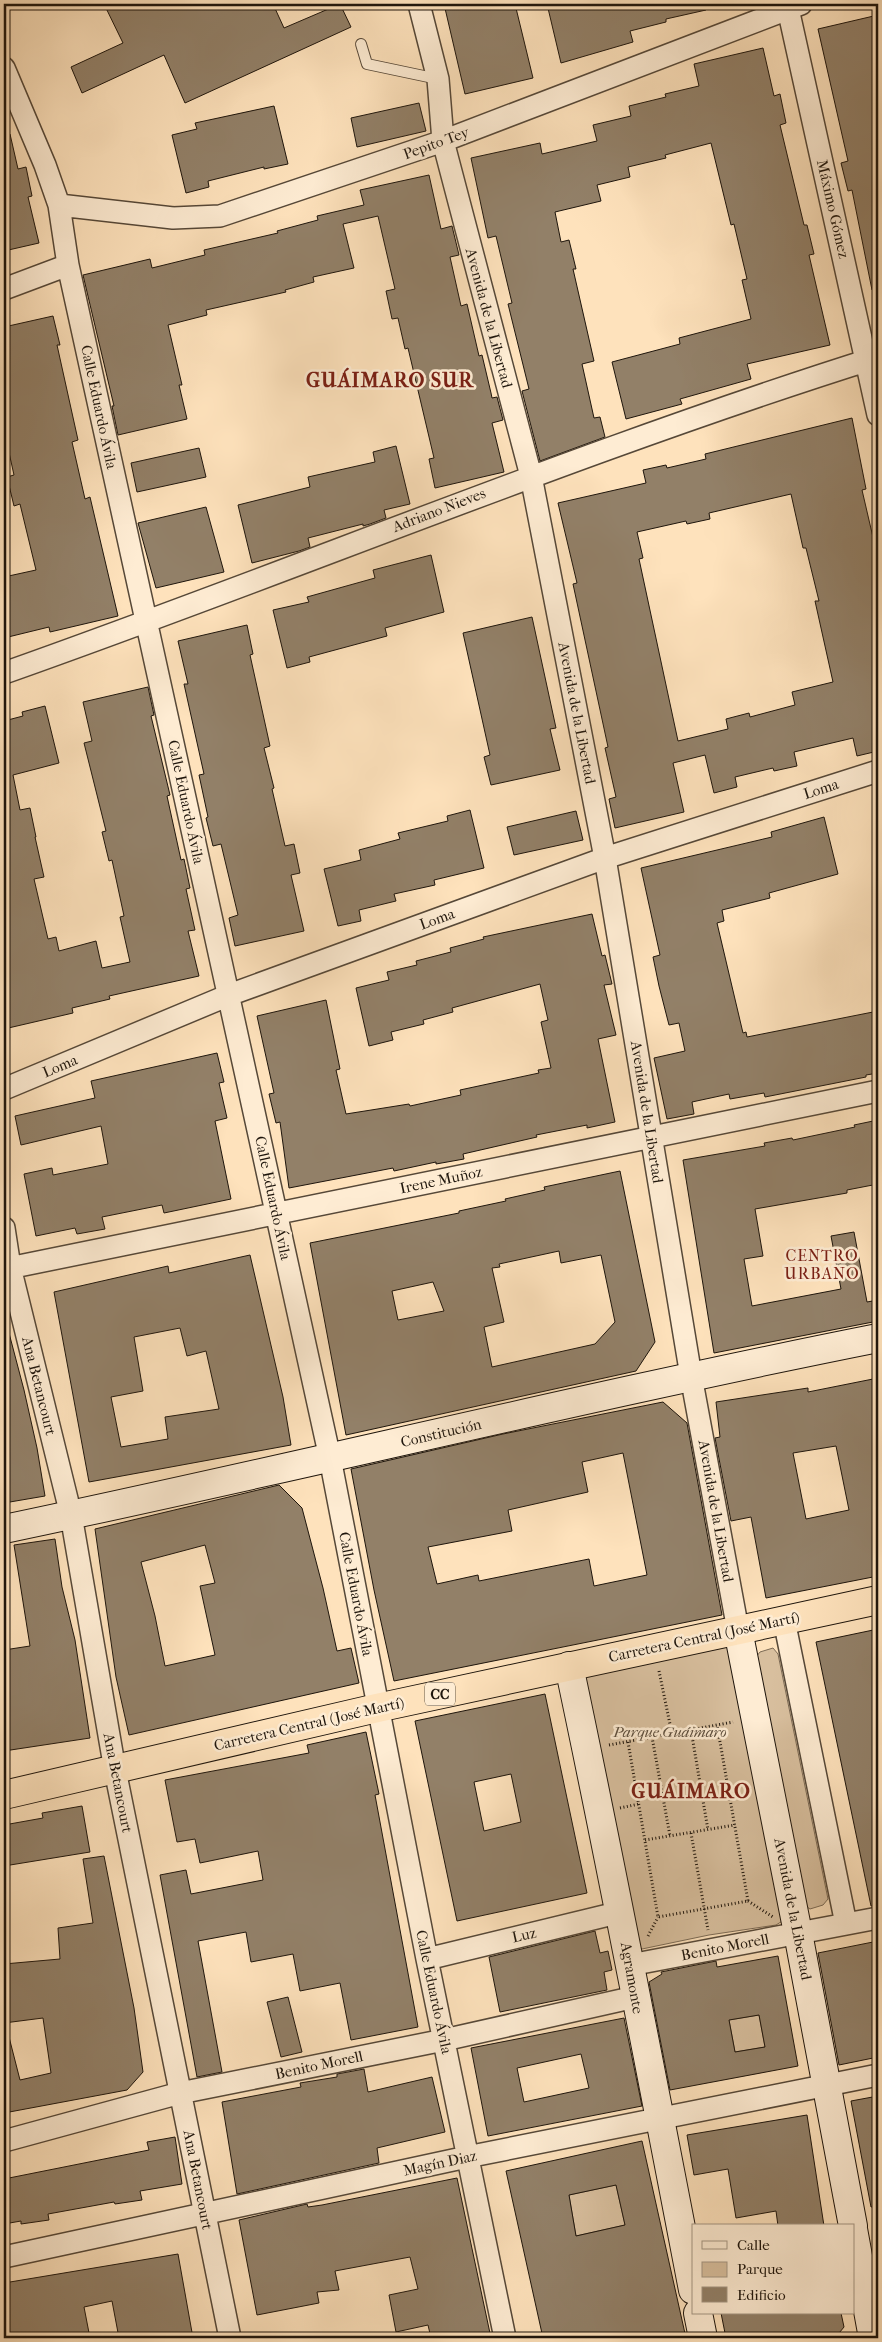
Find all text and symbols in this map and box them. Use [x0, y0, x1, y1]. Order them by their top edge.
street label: Pepito Tey [401, 122, 472, 163]
street label: Máximo Gómez [813, 158, 853, 260]
street label: Avenida de la Libertad [461, 245, 517, 391]
street label: Calle Eduardo Ávila [77, 343, 121, 472]
district label: GUÁIMARO SUR [306, 367, 475, 392]
street label: Adriano Nieves [389, 484, 488, 536]
street label: Avenida de la Libertad [554, 640, 600, 786]
street label: Calle Eduardo Ávila [164, 738, 208, 867]
street label: Loma [801, 775, 842, 803]
street label: Loma [417, 904, 458, 934]
street label: Avenida de la Libertad [627, 1038, 667, 1185]
street label: Loma [40, 1050, 81, 1081]
street label: Calle Eduardo Ávila [251, 1134, 295, 1263]
street label: Irene Muñoz [398, 1162, 484, 1198]
district label: CENTRO URBANO [784, 1246, 860, 1283]
street label: Ana Betancourt [18, 1334, 60, 1438]
street label: Constitución [399, 1415, 483, 1451]
street label: Avenida de la Libertad [694, 1438, 738, 1584]
street label: Calle Eduardo Ávila [335, 1530, 377, 1659]
street label: Carretera Central (José Martí) [607, 1608, 801, 1666]
road number: CC [425, 1682, 455, 1706]
street label: Carretera Central (José Martí) [212, 1693, 406, 1755]
park label: Parque Guáimaro [612, 1723, 727, 1741]
street label: Ana Betancourt [99, 1731, 137, 1835]
district label: GUÁIMARO [631, 1778, 751, 1803]
street label: Avenida de la Libertad [770, 1836, 816, 1982]
street label: Luz [510, 1923, 538, 1946]
street label: Calle Eduardo Ávila [412, 1928, 456, 2057]
street label: Benito Morell [679, 1930, 771, 1964]
street label: Agramonte [617, 1940, 647, 2016]
street label: Benito Morell [273, 2047, 365, 2083]
street label: Ana Betancourt [179, 2128, 217, 2232]
street label: Magín Diaz [402, 2146, 479, 2180]
legend [692, 2224, 854, 2314]
text: Calle [737, 2236, 770, 2254]
text: Parque [737, 2260, 783, 2278]
text: Edificio [737, 2286, 786, 2304]

